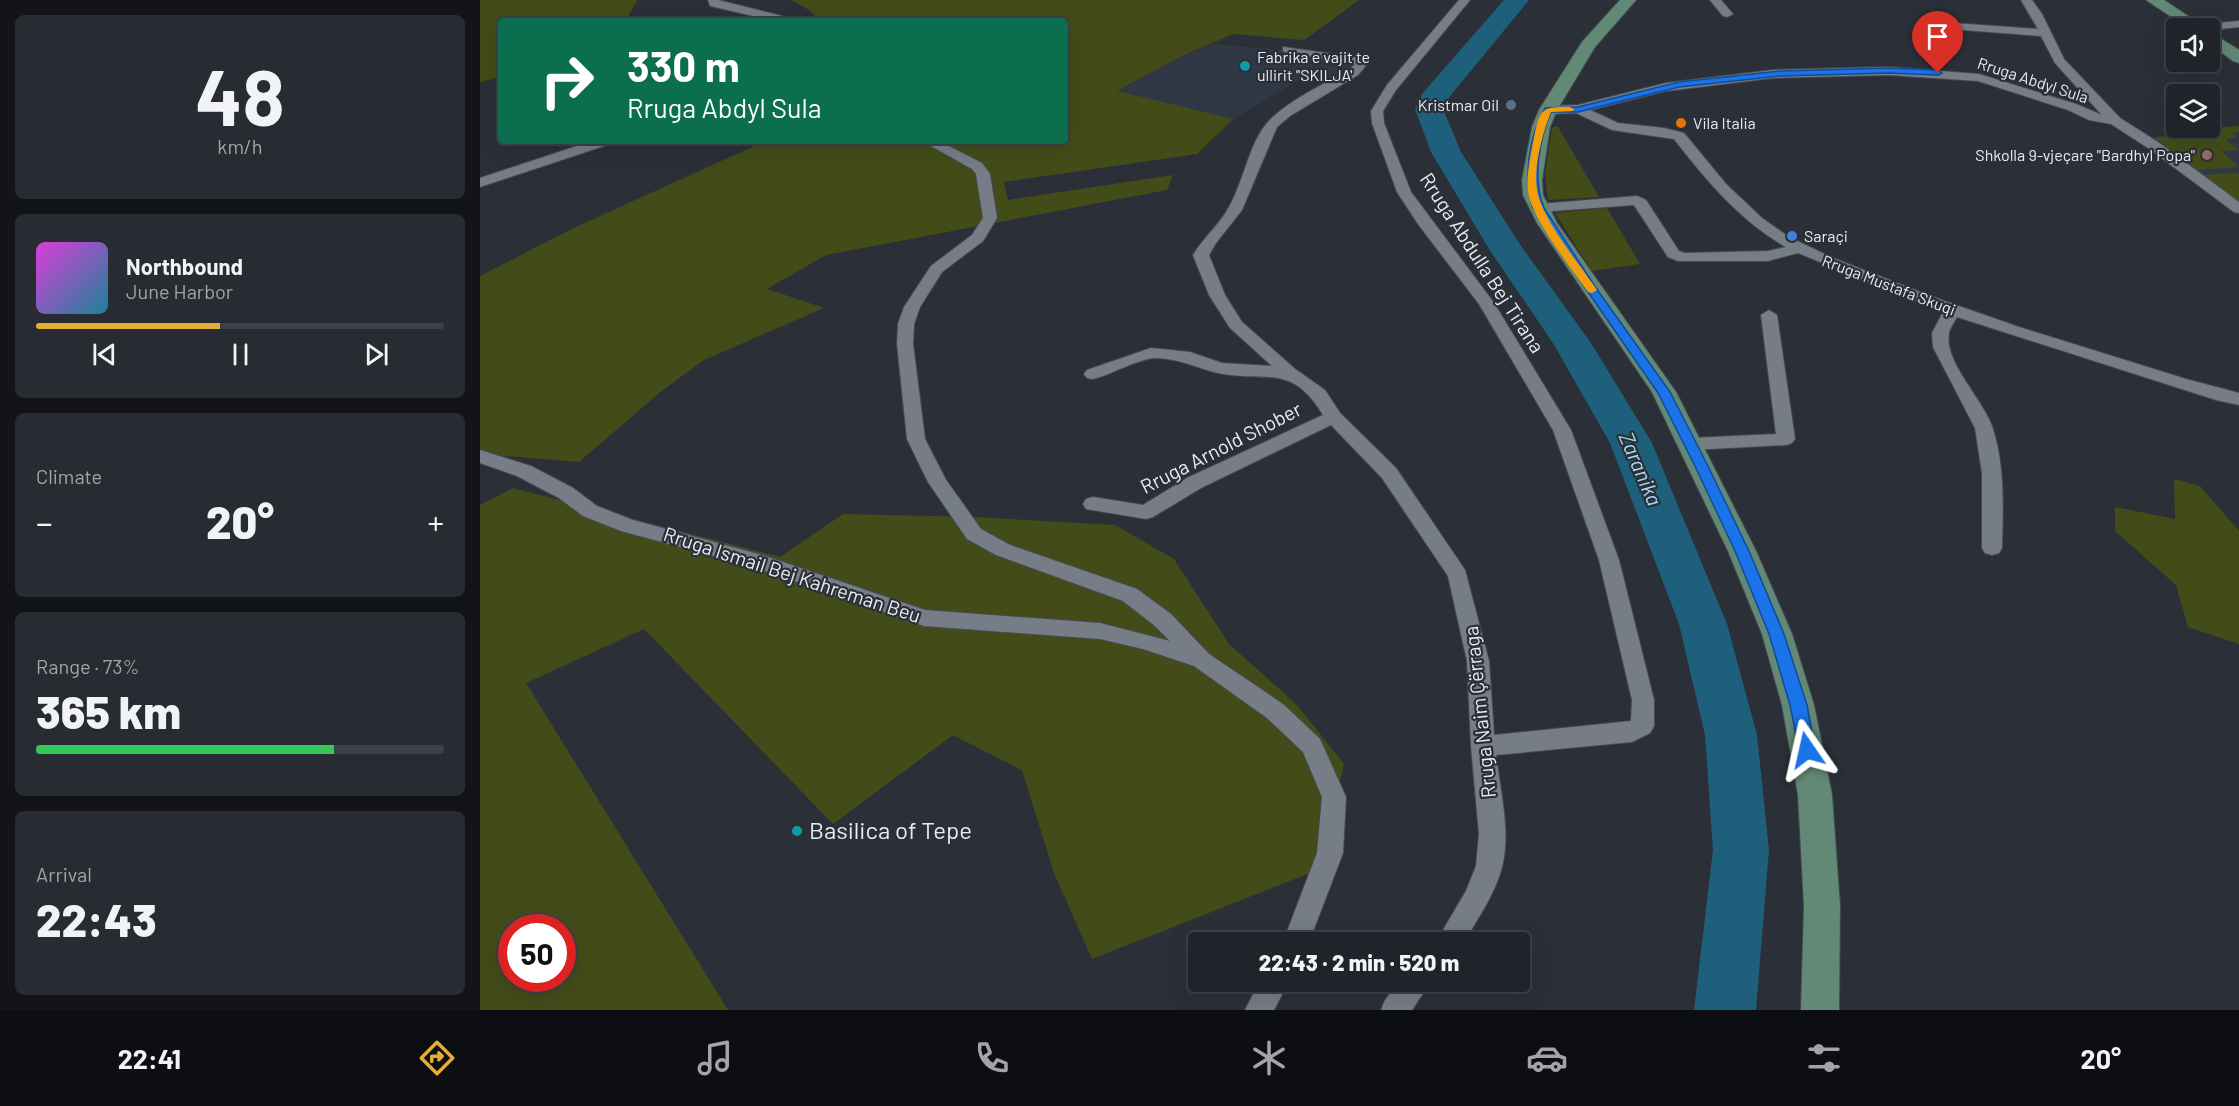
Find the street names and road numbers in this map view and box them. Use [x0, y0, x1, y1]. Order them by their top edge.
street label: Rruga Abdyl Sula [1975, 53, 2091, 106]
street label: Rruga Abdulla Bej Tirana [1416, 168, 1550, 357]
street label: Rruga Mustafa Skuqi [1820, 250, 1959, 319]
street label: Rruga Arnold Shober [1136, 396, 1305, 498]
street label: Rruga Ismail Bej Kahreman Beu [661, 521, 924, 627]
street label: Rruga Naim Çërraga [1458, 625, 1500, 799]

